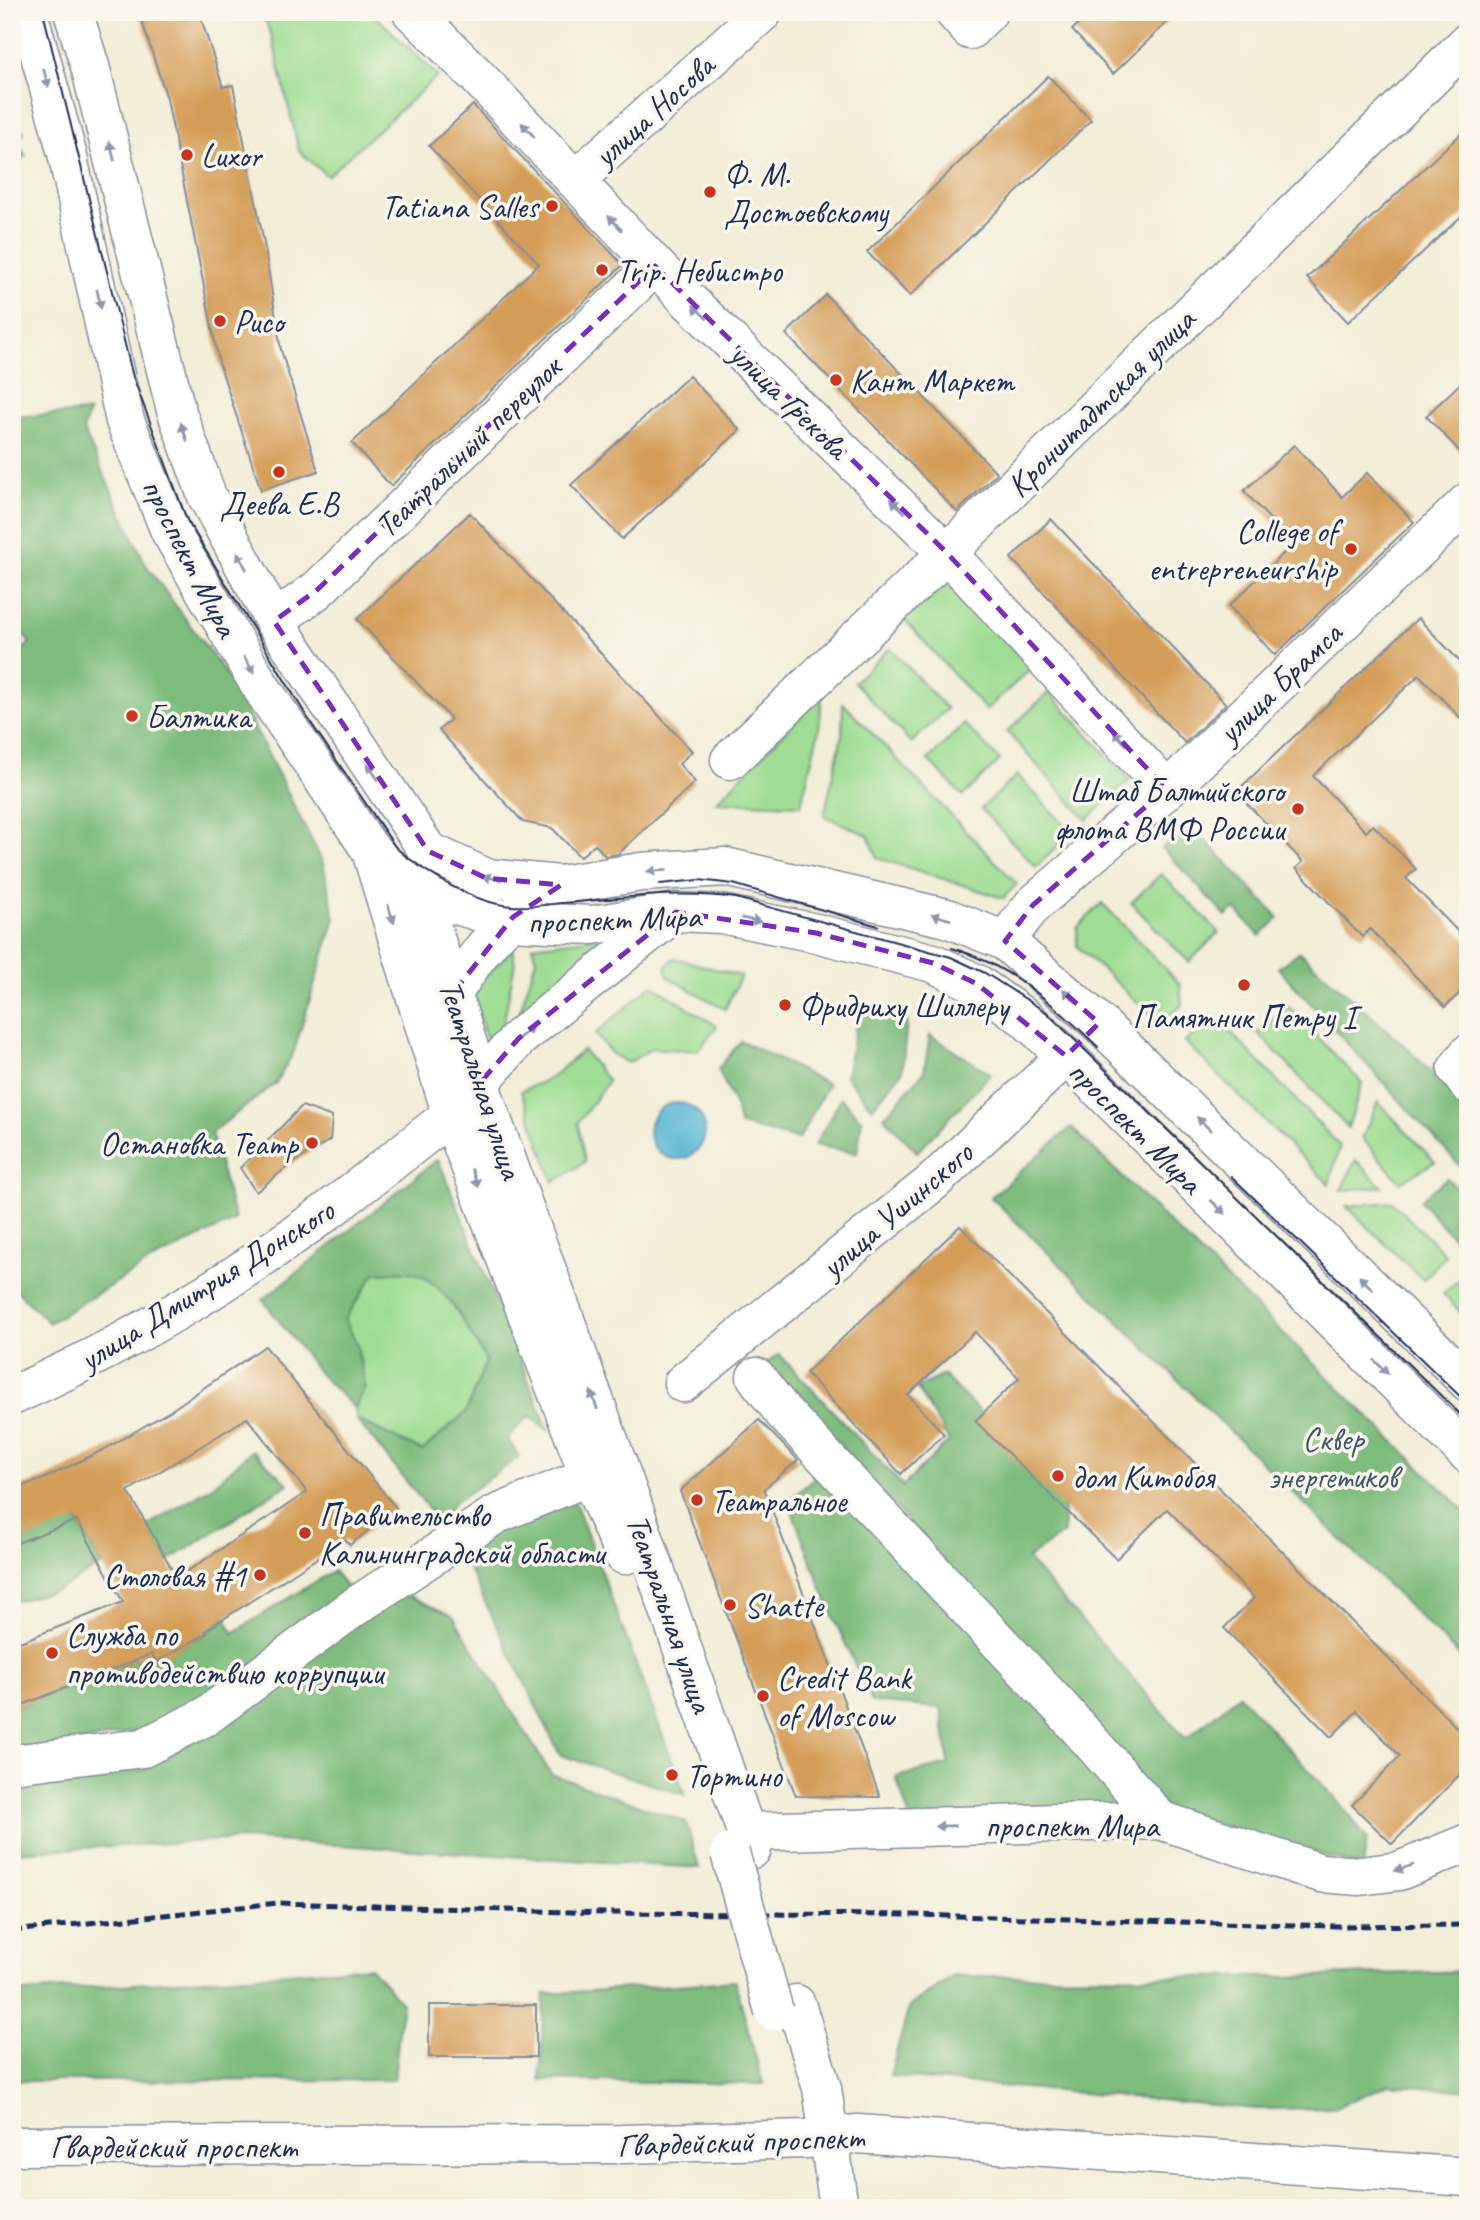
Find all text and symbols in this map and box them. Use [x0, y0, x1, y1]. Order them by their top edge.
street label: улица Носова [583, 44, 725, 178]
one-way arrow [41, 67, 52, 89]
one-way arrow [520, 122, 537, 139]
place label: Luxor [201, 135, 263, 177]
one-way arrow [106, 140, 117, 162]
marker: Luxor [179, 147, 195, 163]
place label: Ф. М. Достоевскому [724, 153, 890, 233]
marker: Ф. М. Достоевскому [702, 184, 718, 200]
place label: Tatiana Salles [381, 186, 541, 228]
marker: Tatiana Salles [544, 198, 560, 214]
one-way arrow [607, 214, 623, 232]
place label: Trip. Небистро [616, 250, 783, 292]
marker: Trip. Небистро [594, 262, 610, 278]
one-way arrow [93, 288, 104, 310]
street label: Кронштадтская улица [997, 298, 1206, 506]
place label: Рисо [234, 301, 287, 343]
one-way arrow [692, 304, 709, 321]
marker: Рисо [212, 313, 228, 329]
street label: улица Грекова [719, 332, 860, 470]
street label: Театральный переулок [366, 345, 572, 546]
place label: Кант Маркет [850, 360, 1016, 402]
marker: Кант Маркет [828, 372, 844, 388]
one-way arrow [178, 421, 189, 442]
marker: Деева Е.В [271, 464, 287, 480]
street label: проспект Мира [132, 471, 249, 647]
place label: Деева Е.В [220, 483, 340, 525]
one-way arrow [890, 498, 907, 514]
place label: College of entrepreneurship [1148, 510, 1343, 590]
marker: College of entrepreneurship [1343, 541, 1359, 557]
one-way arrow [236, 551, 248, 571]
street label: улица Брамса [1207, 612, 1352, 754]
one-way arrow [243, 656, 255, 675]
place label: Балтика [146, 696, 253, 738]
marker: Балтика [124, 708, 140, 724]
one-way arrow [1111, 730, 1128, 747]
one-way arrow [366, 762, 379, 782]
place label: Штаб Балтийского флота ВМФ России [1055, 770, 1287, 850]
marker: Штаб Балтийского флота ВМФ России [1290, 801, 1306, 817]
one-way arrow [646, 866, 668, 877]
one-way arrow [481, 872, 503, 883]
street label: проспект Мира [527, 895, 704, 943]
one-way arrow [386, 904, 397, 925]
one-way arrow [930, 911, 952, 922]
one-way arrow [740, 915, 762, 926]
street label: Театральная улица [429, 975, 533, 1186]
marker: Памятник Петру I [1236, 977, 1252, 993]
place label: Фридриху Шиллеру [799, 985, 1011, 1027]
one-way arrow [1062, 988, 1079, 1004]
place label: Памятник Петру I [1132, 996, 1362, 1038]
marker: Фридриху Шиллеру [777, 997, 793, 1013]
one-way arrow [516, 1026, 533, 1041]
street label: проспект Мира [1059, 1051, 1213, 1205]
one-way arrow [1195, 1116, 1212, 1133]
place label: Остановка Театр [100, 1123, 300, 1165]
street label: улица Ушинского [810, 1131, 982, 1289]
marker: Остановка Театр [304, 1135, 320, 1151]
one-way arrow [470, 1168, 481, 1189]
street label: улица Дмитрия Донского [70, 1189, 343, 1381]
one-way arrow [1210, 1199, 1227, 1216]
one-way arrow [1358, 1275, 1375, 1292]
one-way arrow [1372, 1358, 1389, 1375]
one-way arrow [589, 1389, 600, 1410]
park label: Сквер энергетиков [1269, 1418, 1403, 1498]
place label: дом Китобоя [1072, 1456, 1217, 1498]
marker: дом Китобоя [1050, 1468, 1066, 1484]
place label: Театральное [711, 1480, 849, 1522]
marker: Театральное [689, 1492, 705, 1508]
place label: Правительство Калининградской области [319, 1494, 608, 1574]
street label: Театральная улица [617, 1509, 724, 1719]
marker: Правительство Калининградской области [297, 1525, 313, 1541]
place label: Столовая #1 [104, 1555, 248, 1597]
marker: Столовая #1 [252, 1567, 268, 1583]
place label: Shatte [744, 1585, 825, 1627]
marker: Shatte [722, 1597, 738, 1613]
place label: Служба по противодействию коррупции [66, 1614, 386, 1694]
marker: Служба по противодействию коррупции [44, 1645, 60, 1661]
place label: Credit Bank of Moscow [777, 1657, 913, 1737]
marker: Credit Bank of Moscow [755, 1688, 771, 1704]
place label: Тортино [686, 1755, 783, 1797]
marker: Тортино [664, 1767, 680, 1783]
street label: проспект Мира [985, 1805, 1161, 1847]
one-way arrow [934, 1820, 956, 1832]
one-way arrow [1394, 1863, 1415, 1874]
street label: Гвардейский проспект [617, 2116, 867, 2166]
street label: Гвардейский проспект [50, 2126, 299, 2168]

